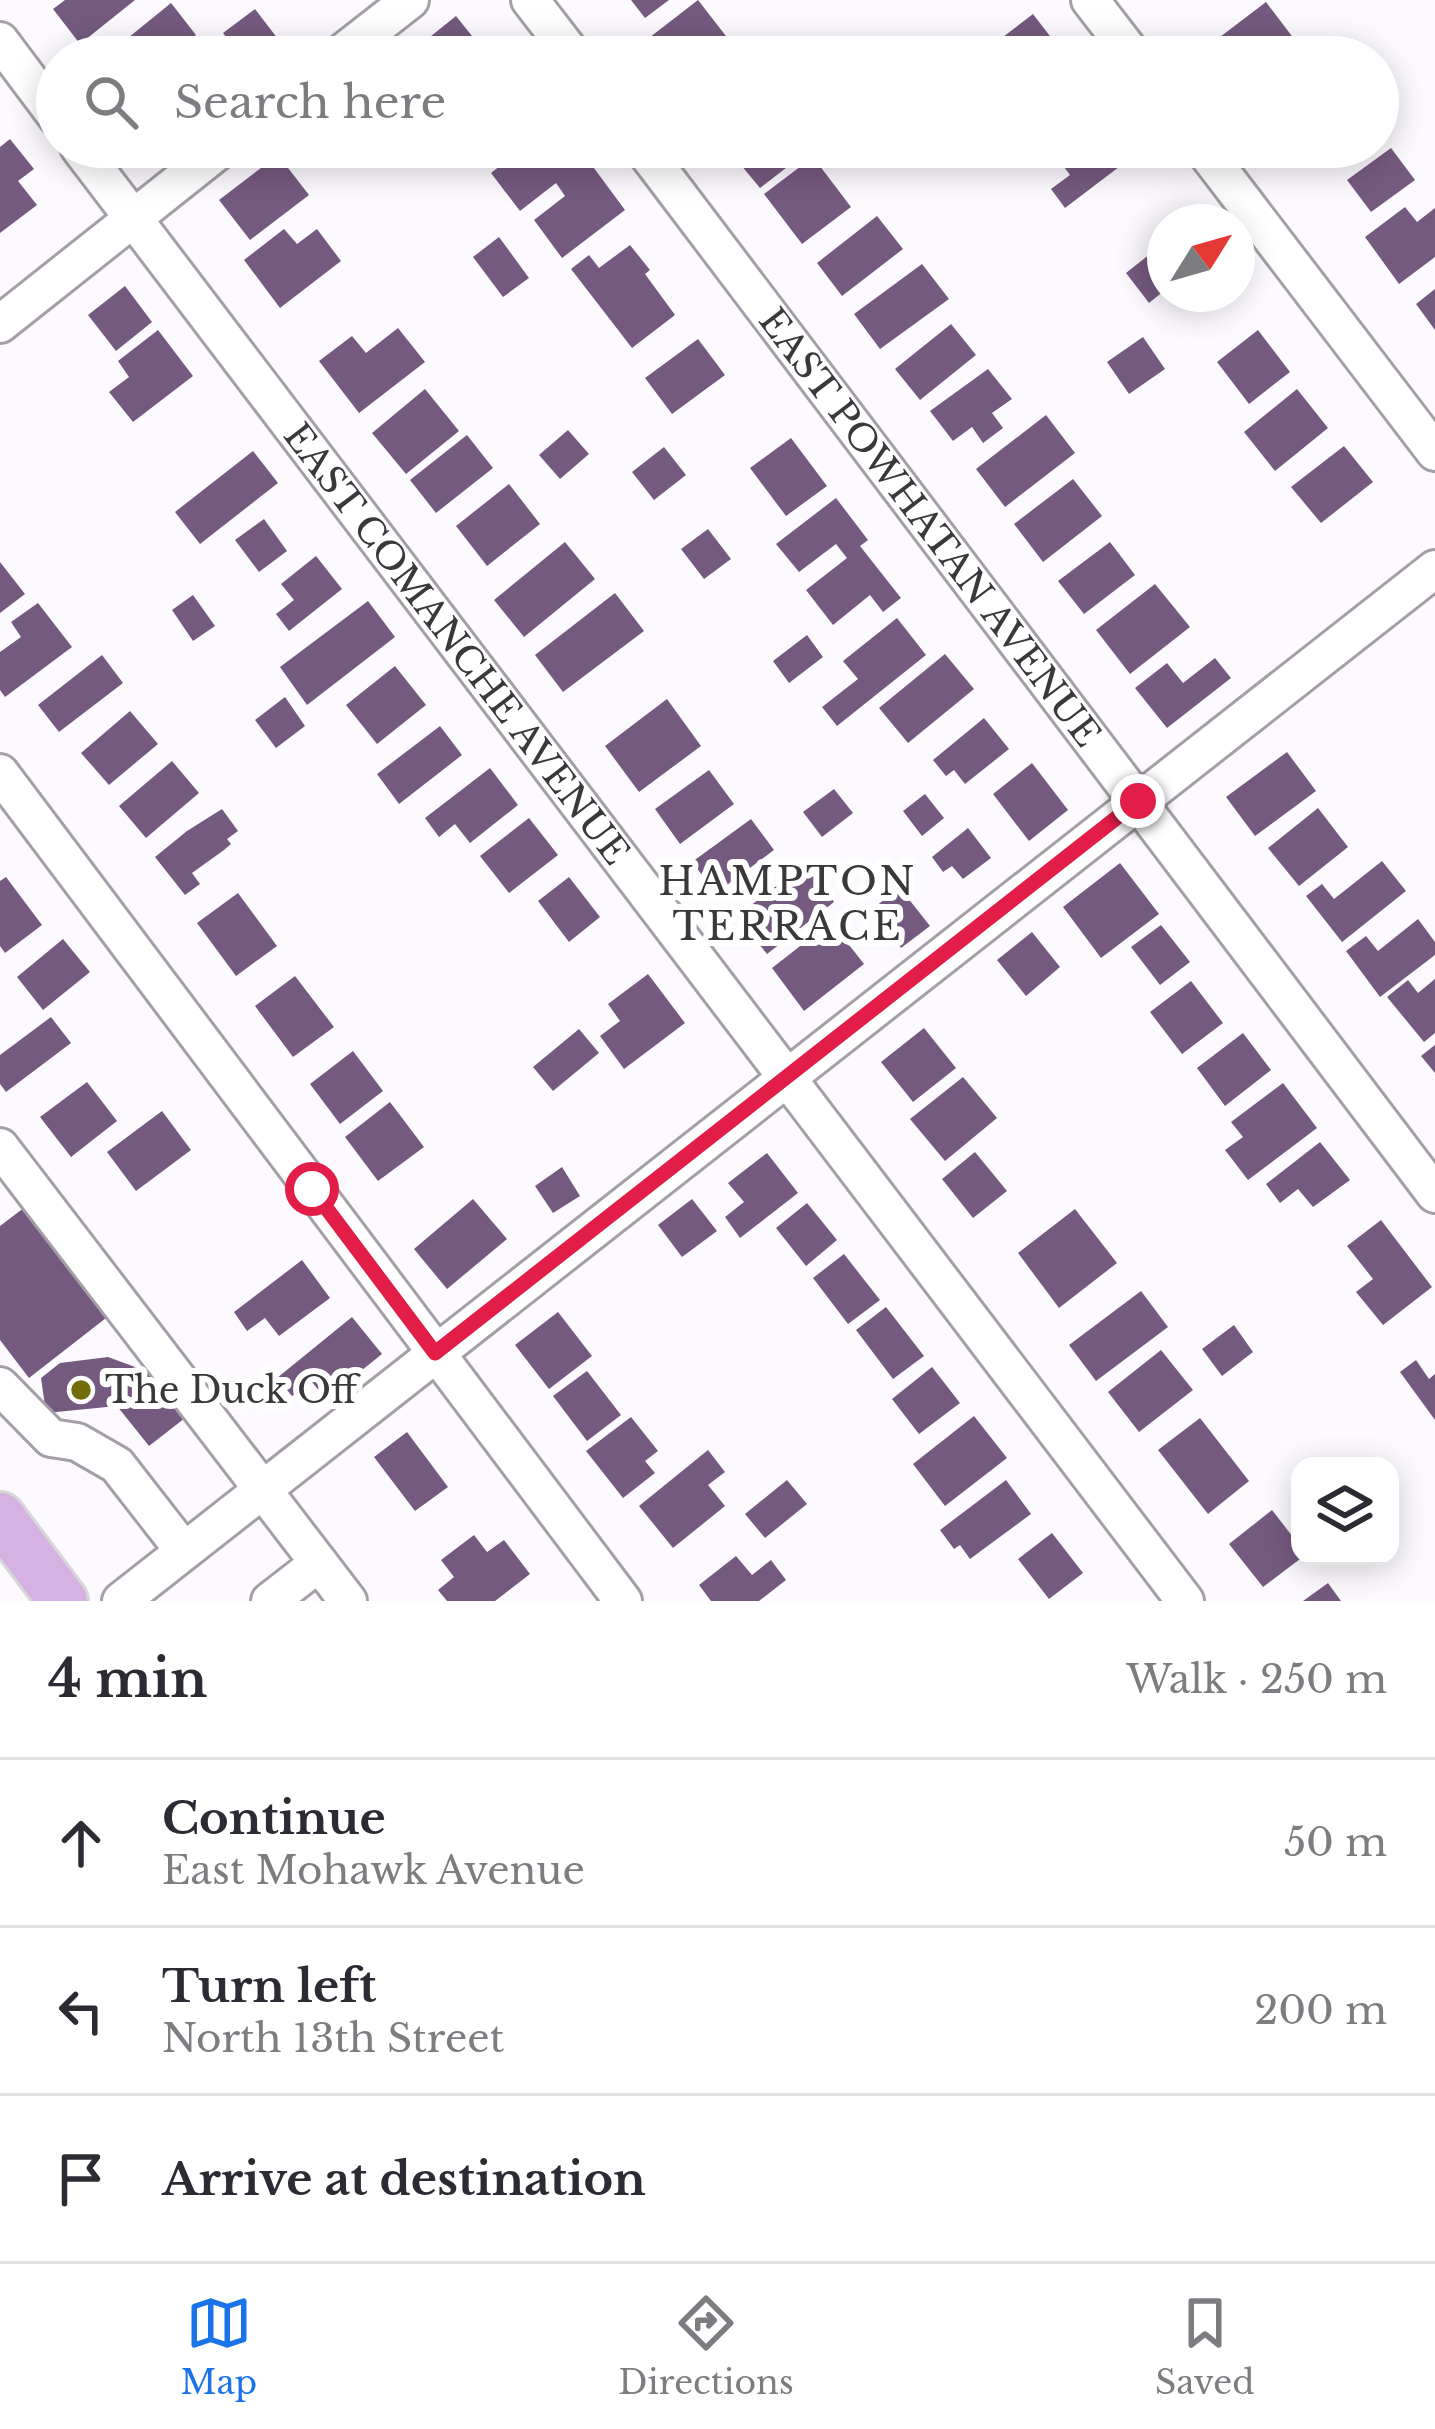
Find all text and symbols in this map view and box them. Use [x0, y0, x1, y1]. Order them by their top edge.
search box [36, 36, 1399, 168]
icon: search [78, 69, 144, 135]
text: Search here [174, 74, 446, 130]
north arrow [1147, 204, 1255, 312]
street label: EAST POWHATAN AVENUE [750, 299, 1110, 755]
street label: EAST COMANCHE AVENUE [275, 414, 639, 873]
route end [1111, 774, 1165, 828]
district label: HAMPTON TERRACE [658, 857, 918, 951]
route start [285, 1162, 339, 1216]
place label: The Duck Off [105, 1368, 361, 1413]
marker: The Duck Off [68, 1377, 94, 1403]
map controls [1291, 1457, 1399, 1565]
button: layers [1291, 1457, 1399, 1565]
text: 4 min [48, 1648, 207, 1711]
text: Walk · 250 m [1126, 1655, 1387, 1704]
text: Continue [162, 1790, 386, 1846]
icon: ahead [48, 1810, 114, 1876]
text: 50 m [1284, 1818, 1387, 1867]
text: East Mohawk Avenue [162, 1846, 585, 1895]
text: Turn left [162, 1958, 376, 2014]
icon: left [48, 1978, 114, 2044]
text: 200 m [1254, 1986, 1387, 2035]
text: North 13th Street [162, 2014, 504, 2063]
icon: arrive [48, 2146, 114, 2212]
text: Arrive at destination [162, 2151, 646, 2207]
tab: Map [181, 2290, 257, 2403]
tab: Directions [618, 2290, 794, 2403]
tab: Saved [1155, 2290, 1254, 2403]

